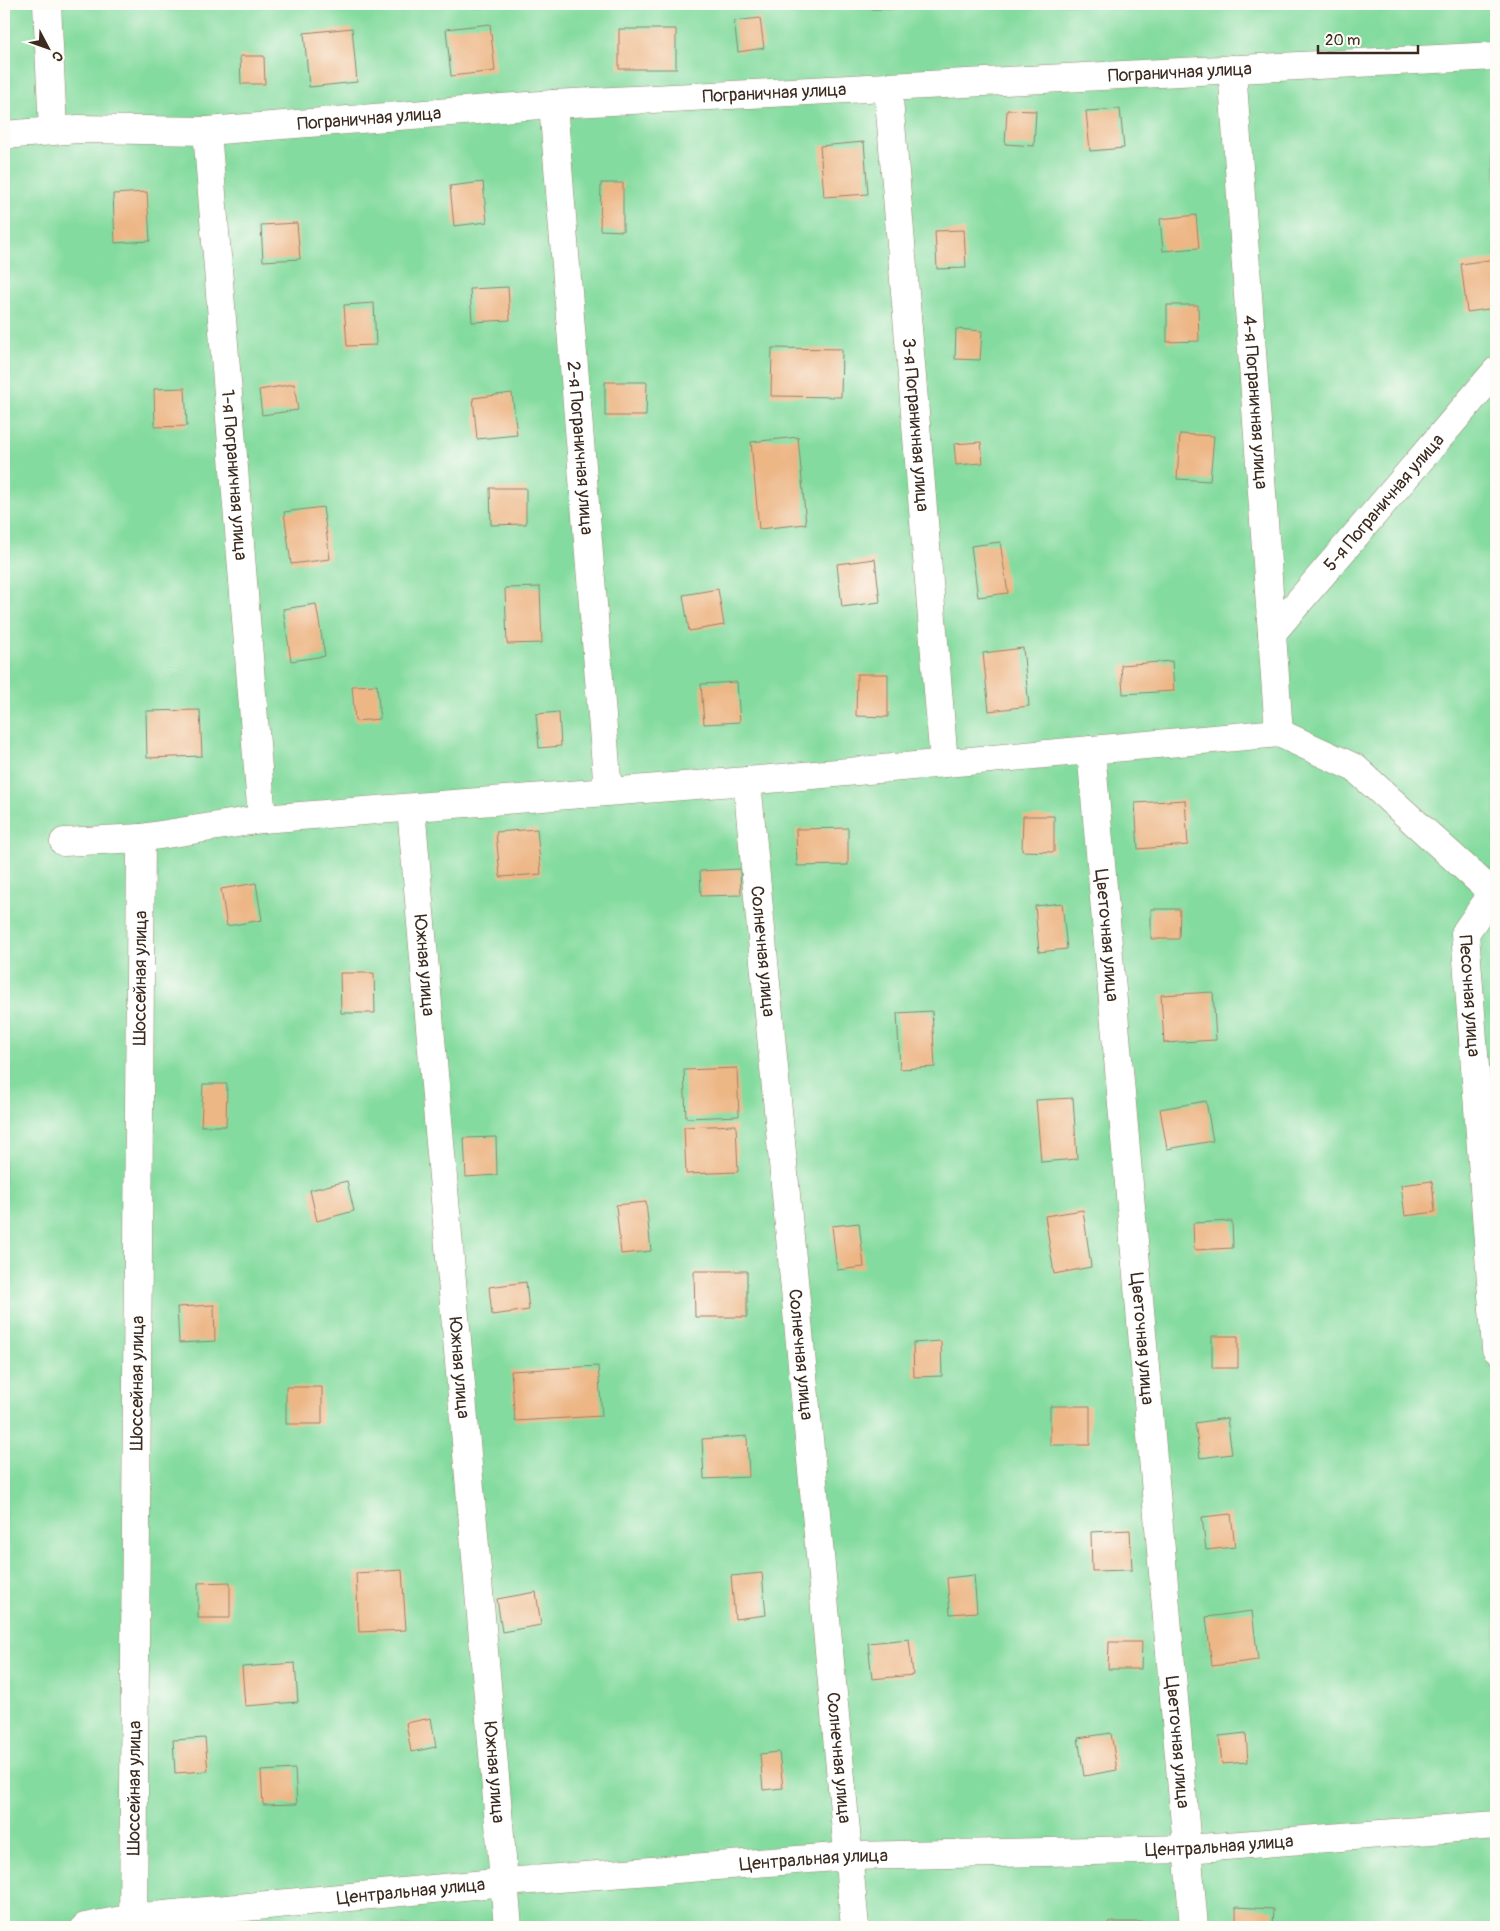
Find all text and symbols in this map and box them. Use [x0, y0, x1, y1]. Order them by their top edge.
north arrow [22, 22, 72, 72]
scale bar [1318, 22, 1418, 54]
text: 20 m [1325, 31, 1360, 50]
text: С [48, 47, 67, 65]
street label: Пограничная улица [1107, 57, 1252, 88]
street label: Пограничная улица [702, 78, 847, 108]
street label: Пограничная улица [297, 102, 442, 136]
street label: 4-я Пограничная улица [1237, 314, 1273, 490]
street label: 3-я Пограничная улица [897, 337, 934, 513]
street label: 2-я Пограничная улица [562, 360, 598, 536]
street label: 1-я Пограничная улица [216, 389, 252, 561]
street label: 5-я Пограничная улица [1319, 429, 1449, 576]
street label: Цветочная улица [1089, 868, 1124, 1003]
street label: Солнечная улица [745, 885, 780, 1018]
street label: Шоссейная улица [128, 911, 152, 1046]
street label: Южная улица [408, 914, 440, 1017]
street label: Песочная улица [1453, 934, 1485, 1058]
street label: Цветочная улица [1125, 1272, 1159, 1406]
street label: Солнечная улица [783, 1288, 818, 1421]
street label: Шоссейная улица [126, 1316, 149, 1451]
street label: Южная улица [443, 1316, 475, 1420]
street label: Цветочная улица [1160, 1675, 1195, 1809]
street label: Солнечная улица [821, 1691, 856, 1824]
street label: Шоссейная улица [123, 1721, 147, 1855]
street label: Южная улица [478, 1721, 510, 1824]
street label: Центральная улица [1145, 1830, 1294, 1862]
street label: Центральная улица [738, 1844, 888, 1876]
street label: Центральная улица [336, 1873, 486, 1910]

